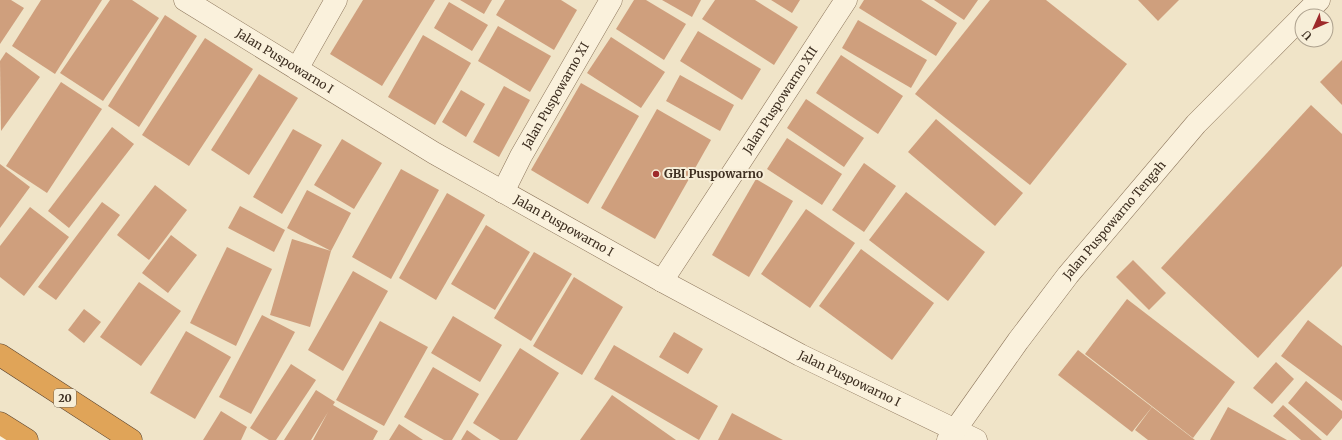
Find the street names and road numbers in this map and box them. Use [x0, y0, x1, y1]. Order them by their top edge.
street label: Jalan Puspowarno I [233, 25, 336, 96]
street label: Jalan Puspowarno XI [518, 39, 592, 152]
street label: Jalan Puspowarno XII [739, 44, 820, 157]
street label: Jalan Puspowarno Tengah [1059, 157, 1169, 283]
street label: Jalan Puspowarno I [511, 191, 616, 259]
street label: Jalan Puspowarno I [795, 347, 903, 409]
road number: 20 [54, 389, 76, 407]

